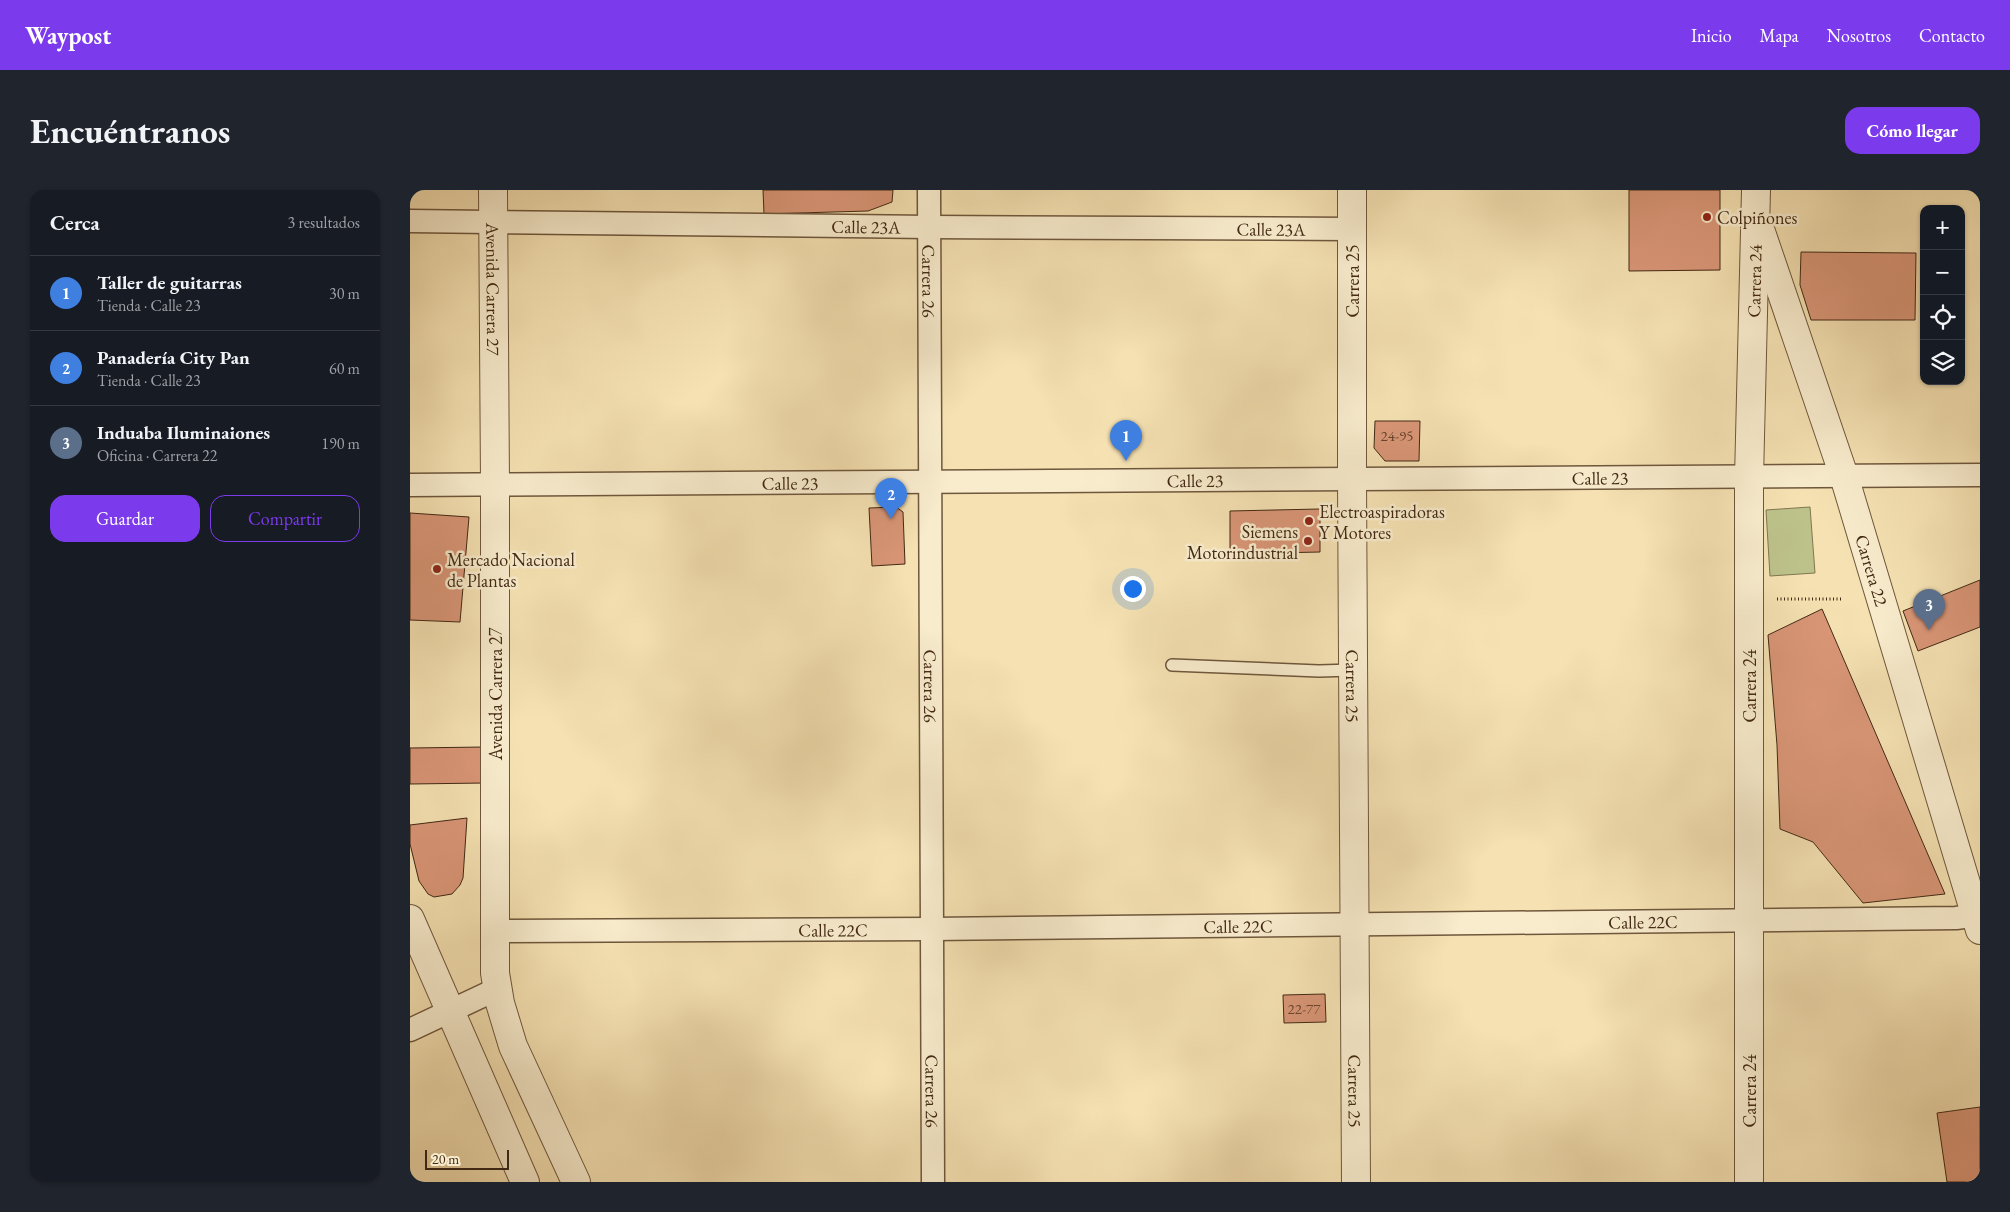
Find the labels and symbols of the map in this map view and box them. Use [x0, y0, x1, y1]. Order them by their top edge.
place label: Colpiñones [1717, 206, 1797, 229]
marker: Colpiñones [1701, 211, 1713, 223]
street label: Calle 23A [831, 214, 901, 238]
street label: Calle 23A [1236, 217, 1306, 240]
street label: Avenida Carrera 27 [482, 222, 506, 356]
street label: Carrera 26 [918, 244, 941, 318]
street label: Carrera 25 [1341, 244, 1364, 318]
street label: Carrera 24 [1741, 244, 1766, 318]
pin: 1 [1110, 420, 1142, 461]
house number: 24-95 [1381, 426, 1413, 445]
street label: Calle 23 [1572, 466, 1628, 489]
street label: Calle 23 [1167, 468, 1223, 492]
street label: Calle 23 [762, 471, 818, 494]
pin: 2 [875, 478, 907, 519]
place label: Electroaspiradoras Y Motores [1319, 500, 1445, 544]
marker: Electroaspiradoras Y Motores [1303, 515, 1315, 527]
place label: Siemens Motorindustrial [1187, 520, 1298, 564]
street label: Carrera 22 [1851, 532, 1894, 609]
marker: Siemens Motorindustrial [1302, 535, 1314, 547]
place label: Mercado Nacional de Plantas [447, 548, 575, 592]
marker: Mercado Nacional de Plantas [431, 563, 443, 575]
your location [1120, 576, 1146, 602]
pin: 3 [1913, 589, 1945, 630]
street label: Avenida Carrera 27 [484, 627, 507, 761]
street label: Carrera 26 [919, 649, 943, 723]
street label: Carrera 25 [1341, 649, 1365, 723]
street label: Carrera 24 [1738, 649, 1761, 723]
street label: Calle 22C [1608, 909, 1678, 933]
street label: Calle 22C [1203, 914, 1273, 938]
street label: Calle 22C [798, 918, 868, 941]
house number: 22-77 [1288, 999, 1321, 1018]
street label: Carrera 26 [921, 1054, 944, 1128]
street label: Carrera 25 [1344, 1054, 1367, 1128]
street label: Carrera 24 [1738, 1054, 1761, 1128]
scale bar [425, 1147, 509, 1170]

